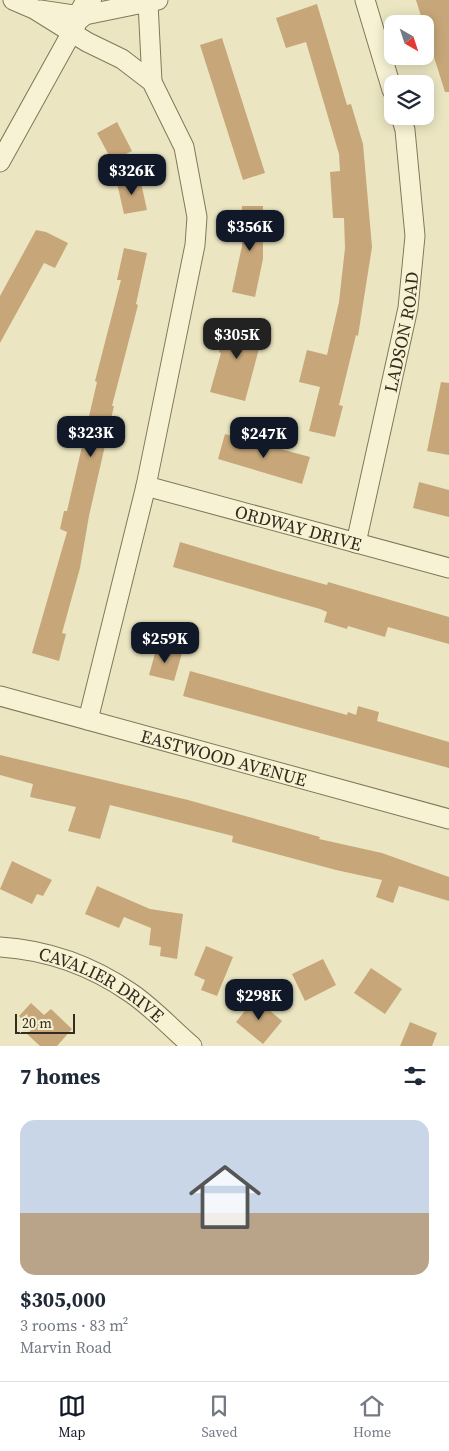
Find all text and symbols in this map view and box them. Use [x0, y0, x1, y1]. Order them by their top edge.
north arrow [384, 15, 434, 65]
map controls [384, 15, 434, 125]
button: layers [384, 75, 434, 125]
pin: $326K [97, 154, 167, 196]
text: $326K [109, 159, 155, 181]
pin: $356K [215, 210, 285, 252]
text: $356K [227, 215, 273, 237]
street label: LADSON ROAD [377, 271, 424, 394]
pin: $305K [202, 318, 272, 360]
text: $305K [214, 323, 260, 345]
pin: $323K [56, 416, 126, 458]
pin: $247K [229, 416, 299, 459]
text: $323K [68, 421, 114, 443]
text: $247K [241, 422, 287, 444]
street label: ORDWAY DRIVE [232, 498, 365, 556]
pin: $259K [130, 622, 200, 664]
text: $259K [142, 627, 188, 649]
street label: EASTWOOD AVENUE [138, 723, 310, 792]
street label: CAVALIER DRIVE [36, 940, 170, 1028]
pin: $298K [224, 978, 294, 1021]
text: $298K [236, 984, 282, 1006]
scale bar [15, 1011, 75, 1034]
text: 20 m [22, 1013, 52, 1033]
text: 7 homes [20, 1062, 100, 1091]
icon: filters [401, 1062, 429, 1090]
icon: home [180, 1152, 270, 1242]
text: $305,000 [20, 1285, 106, 1314]
text: 3 rooms · 83 m² [20, 1314, 128, 1336]
text: Marvin Road [20, 1336, 112, 1358]
tab: Map [58, 1392, 86, 1442]
tab: Saved [201, 1392, 237, 1442]
tab: Home [353, 1392, 391, 1442]

